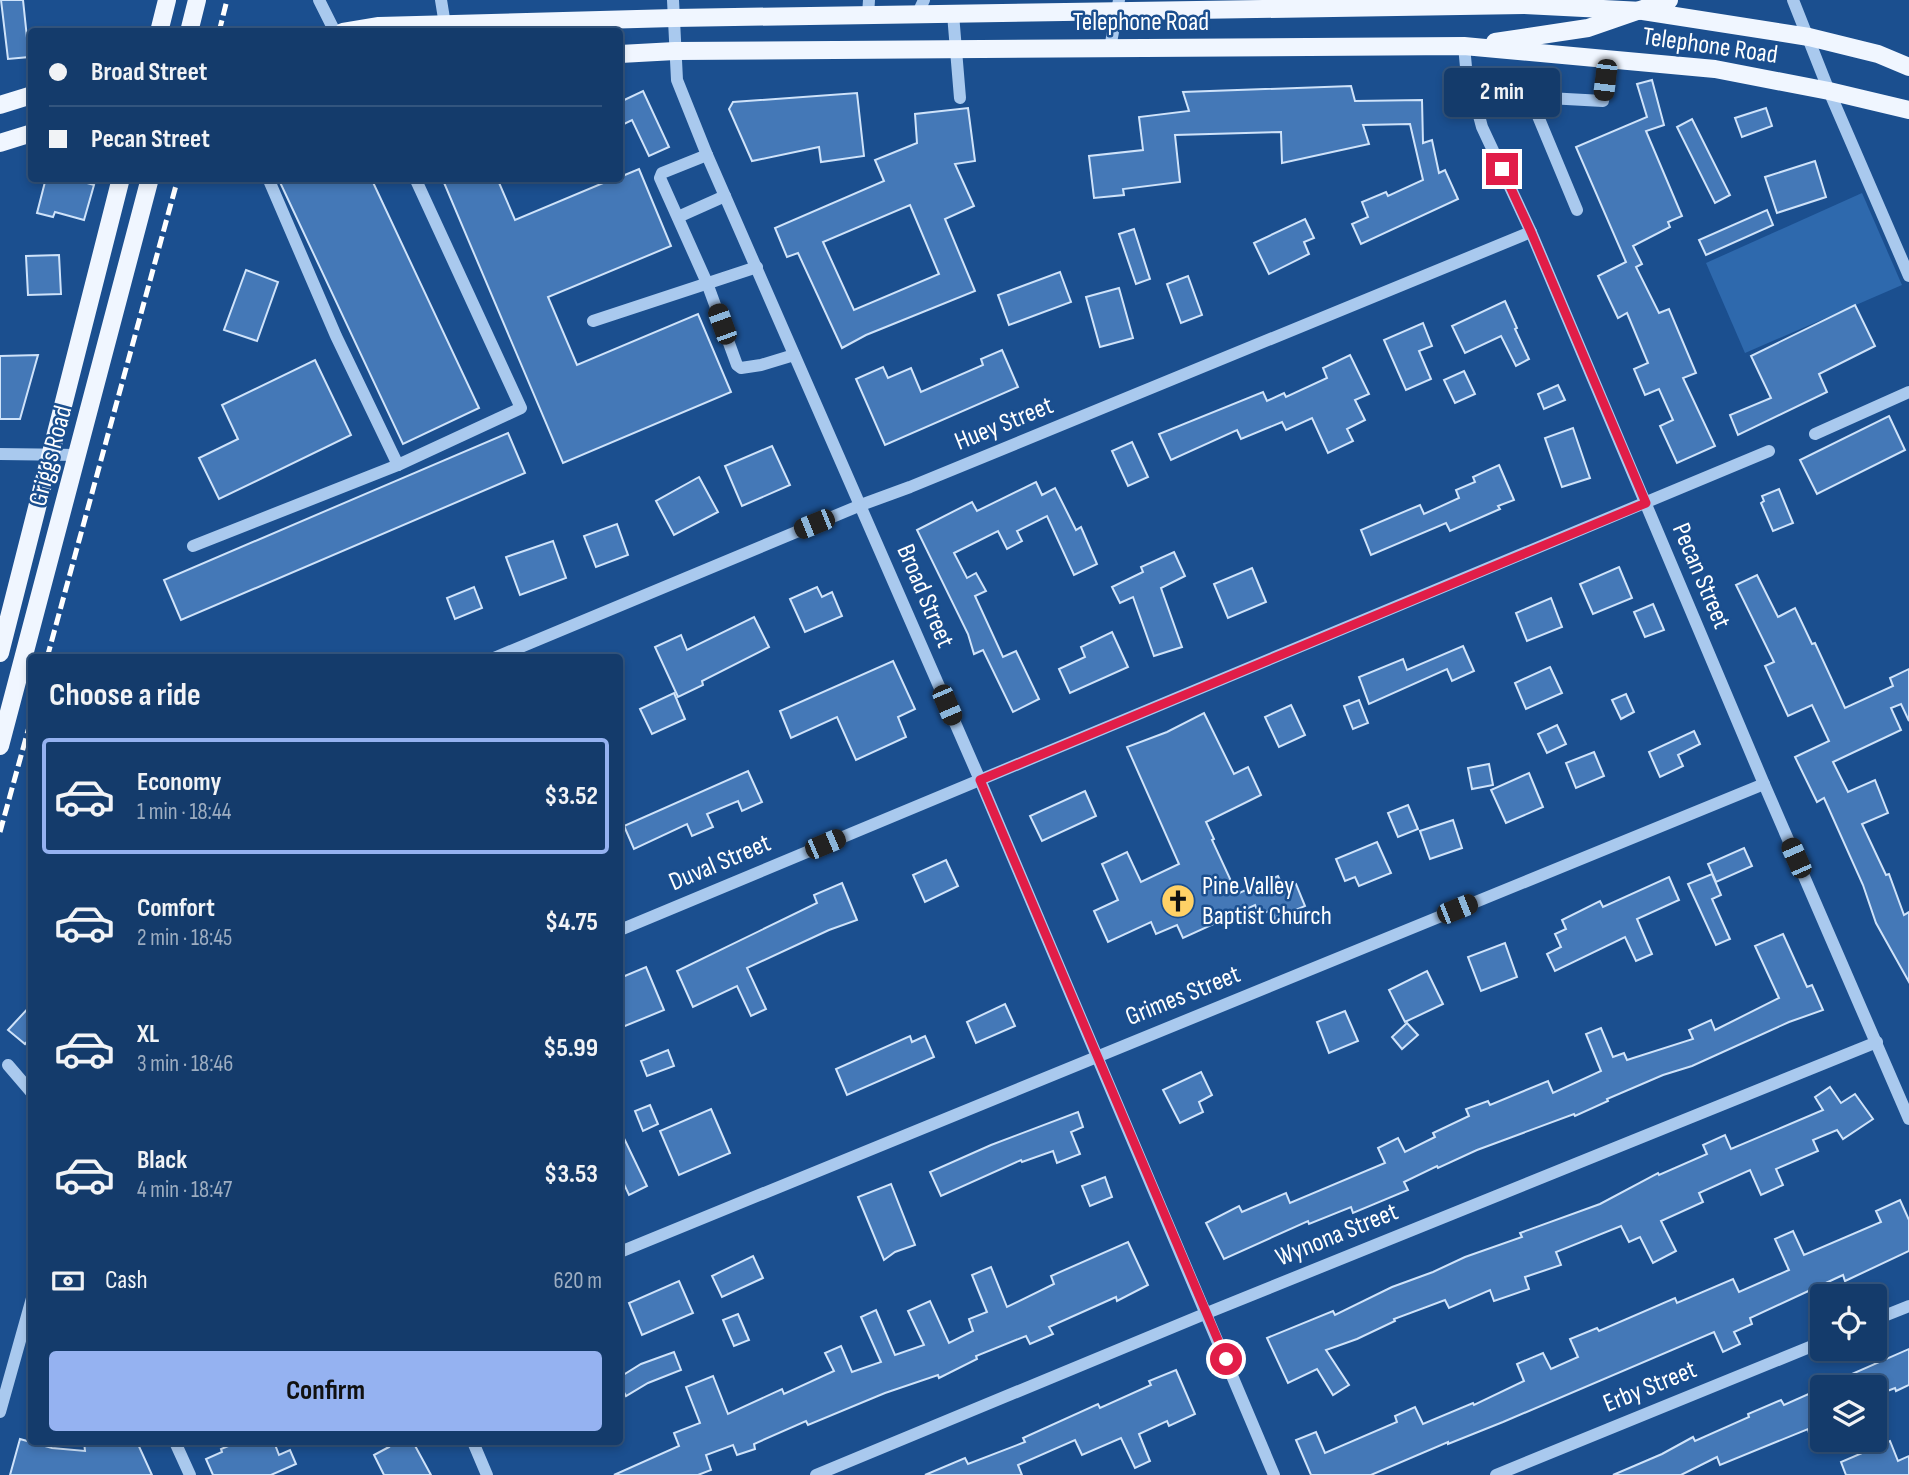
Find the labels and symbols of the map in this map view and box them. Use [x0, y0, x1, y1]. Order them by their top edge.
street label: Telephone Road [1073, 7, 1209, 38]
street label: Telephone Road [1640, 21, 1780, 71]
car [1593, 58, 1618, 102]
callout: 2 min [1444, 68, 1560, 116]
route end [1486, 153, 1518, 185]
car [705, 301, 740, 347]
street label: Huey Street [950, 390, 1058, 458]
street label: Griggs Road [23, 402, 79, 510]
car [791, 506, 838, 542]
street label: Pecan Street [1665, 519, 1737, 633]
street label: Broad Street [889, 540, 961, 652]
car [930, 682, 965, 728]
car [802, 826, 849, 862]
street label: Duval Street [665, 828, 775, 898]
car [1778, 835, 1815, 881]
place label: Pine Valley Baptist Church [1202, 871, 1332, 932]
church icon: Pine Valley Baptist Church [1159, 882, 1197, 920]
car [1434, 891, 1481, 927]
street label: Grimes Street [1121, 959, 1245, 1033]
street label: Wynona Street [1271, 1196, 1403, 1274]
route start [1210, 1343, 1242, 1375]
street label: Erby Street [1599, 1354, 1701, 1420]

